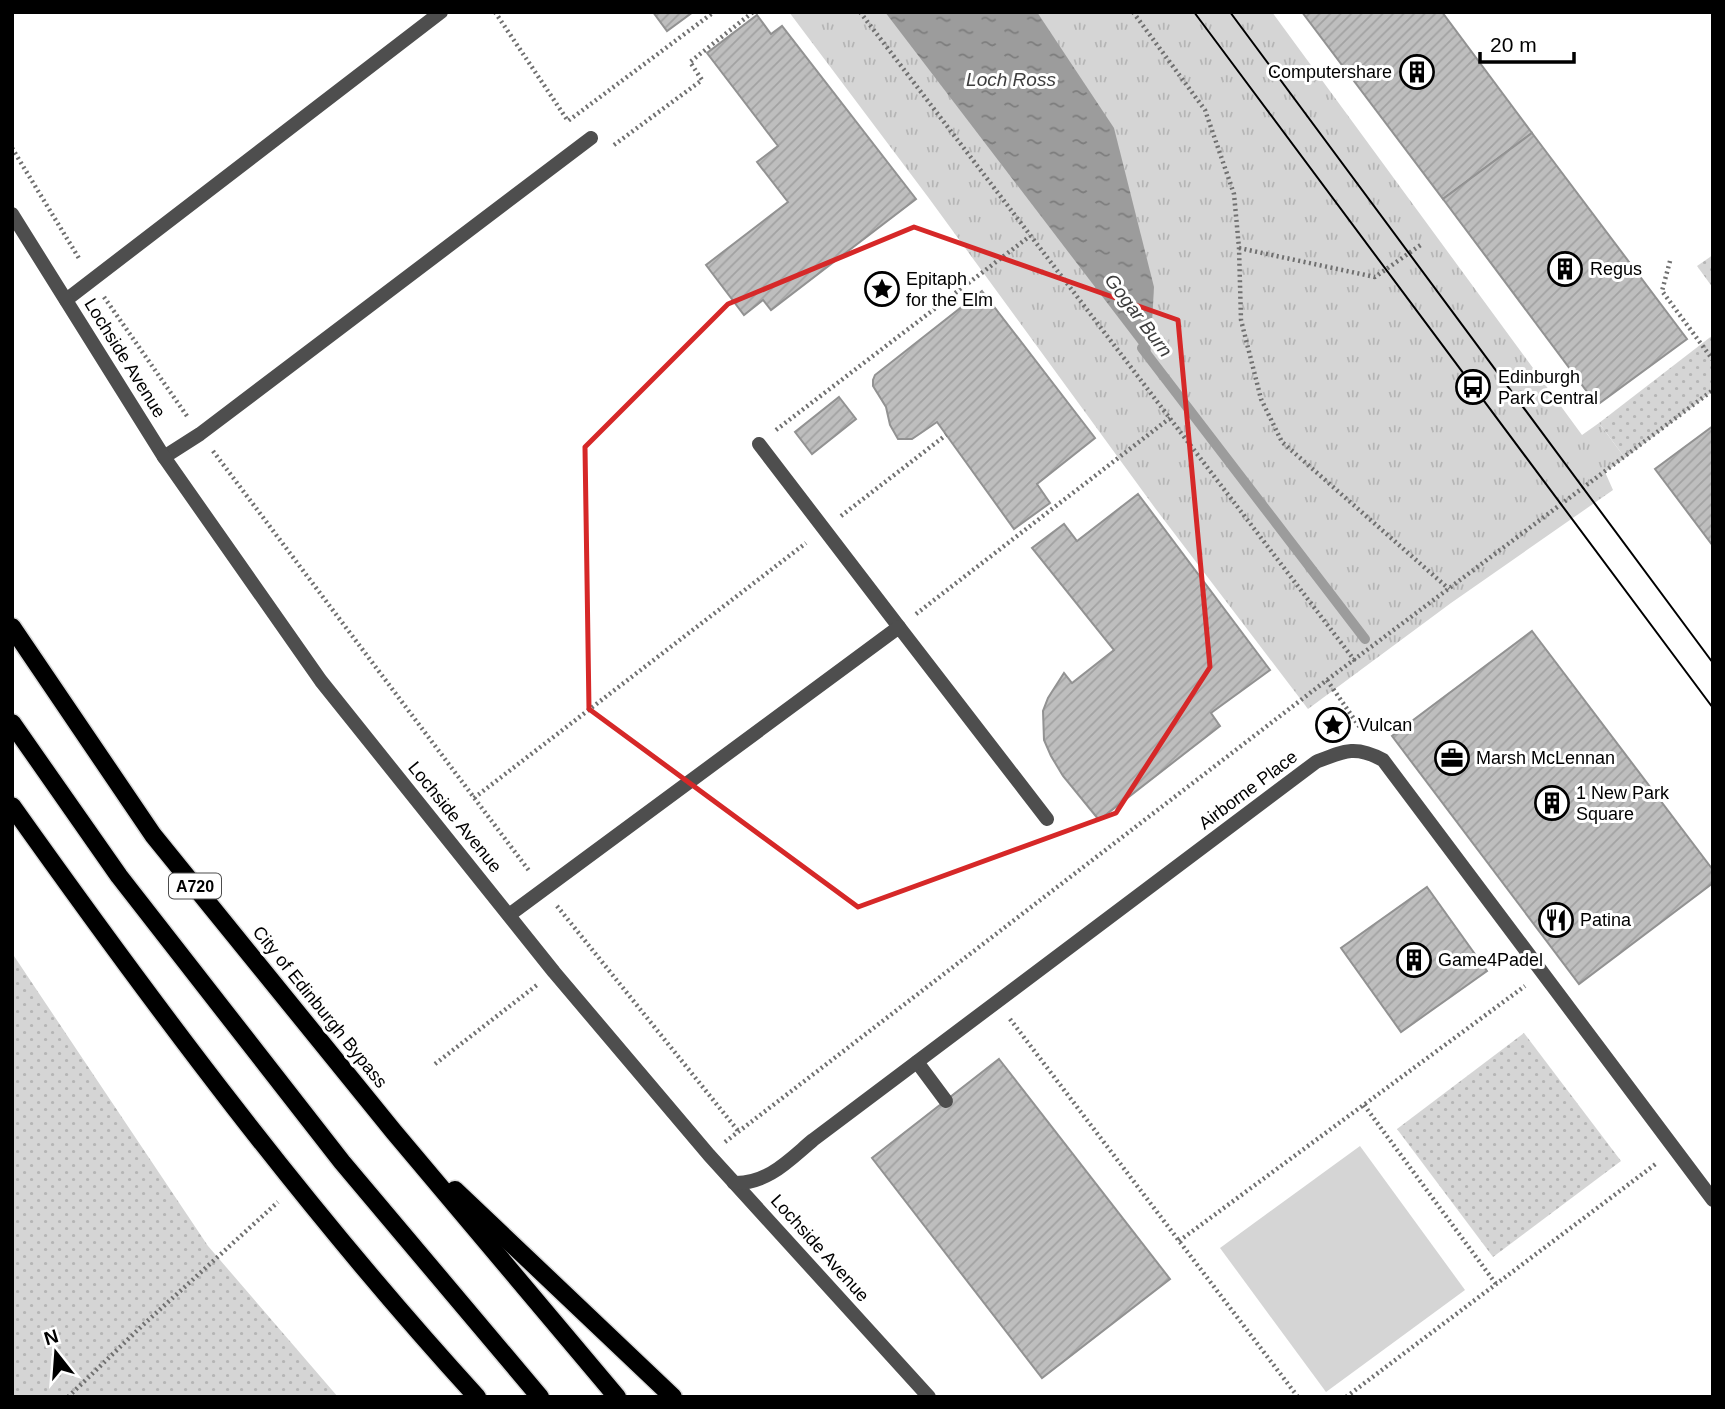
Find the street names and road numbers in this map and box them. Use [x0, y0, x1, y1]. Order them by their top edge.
street label: Lochside Avenue [80, 295, 170, 421]
street label: Airborne Place [1195, 746, 1301, 834]
street label: Lochside Avenue [404, 758, 506, 876]
road number: A720 [169, 874, 221, 898]
street label: City of Edinburgh Bypass [249, 922, 391, 1092]
street label: Lochside Avenue [767, 1190, 873, 1306]

